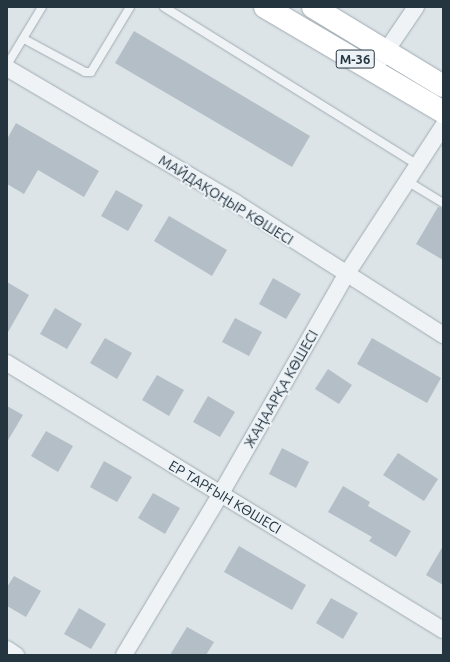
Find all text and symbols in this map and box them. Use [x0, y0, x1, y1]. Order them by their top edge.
road number: M-36 [335, 48, 375, 70]
street label: МАЙДАҚОҢЫР КӨШЕСІ [156, 152, 296, 248]
street label: ЖАҢААРҚА КӨШЕСІ [240, 327, 322, 451]
street label: ЕР ТАРҒЫН КӨШЕСІ [166, 457, 284, 537]

